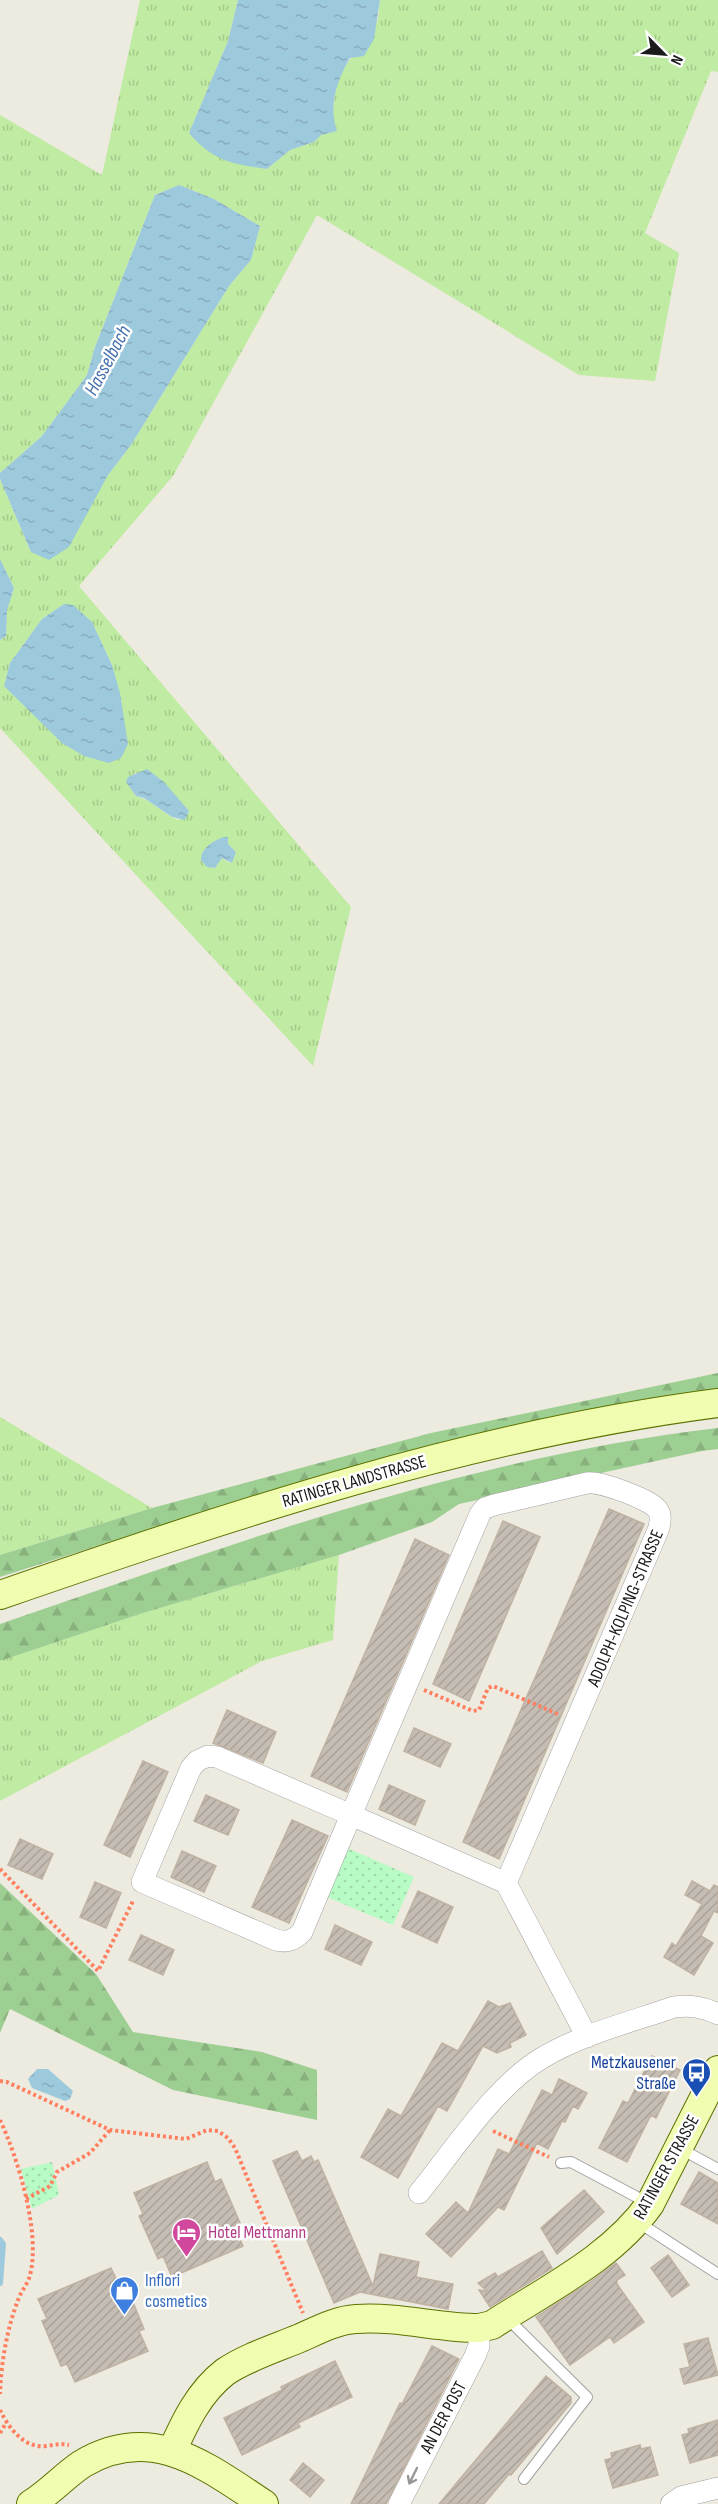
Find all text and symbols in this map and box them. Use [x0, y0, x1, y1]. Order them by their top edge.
north arrow [634, 24, 694, 84]
text: N [666, 52, 687, 68]
water label: Hasselbach [79, 321, 136, 400]
street label: RATINGER LANDSTRASSE [280, 1451, 428, 1512]
street label: ADOLPH-KOLPING-STRASSE [583, 1527, 668, 1691]
place label: Metzkausener Straße [591, 2052, 676, 2094]
bus stop icon: Metzkausener Straße [681, 2056, 713, 2098]
street label: RATINGER STRASSE [629, 2111, 704, 2223]
hotel icon: Hotel Mettmann [171, 2216, 203, 2258]
place label: Hotel Mettmann [208, 2222, 306, 2243]
place label: Inflori cosmetics [145, 2270, 207, 2312]
shop icon: Inflori cosmetics [108, 2274, 140, 2316]
street label: AN DER POST [415, 2378, 471, 2458]
one-way arrow [406, 2466, 418, 2484]

